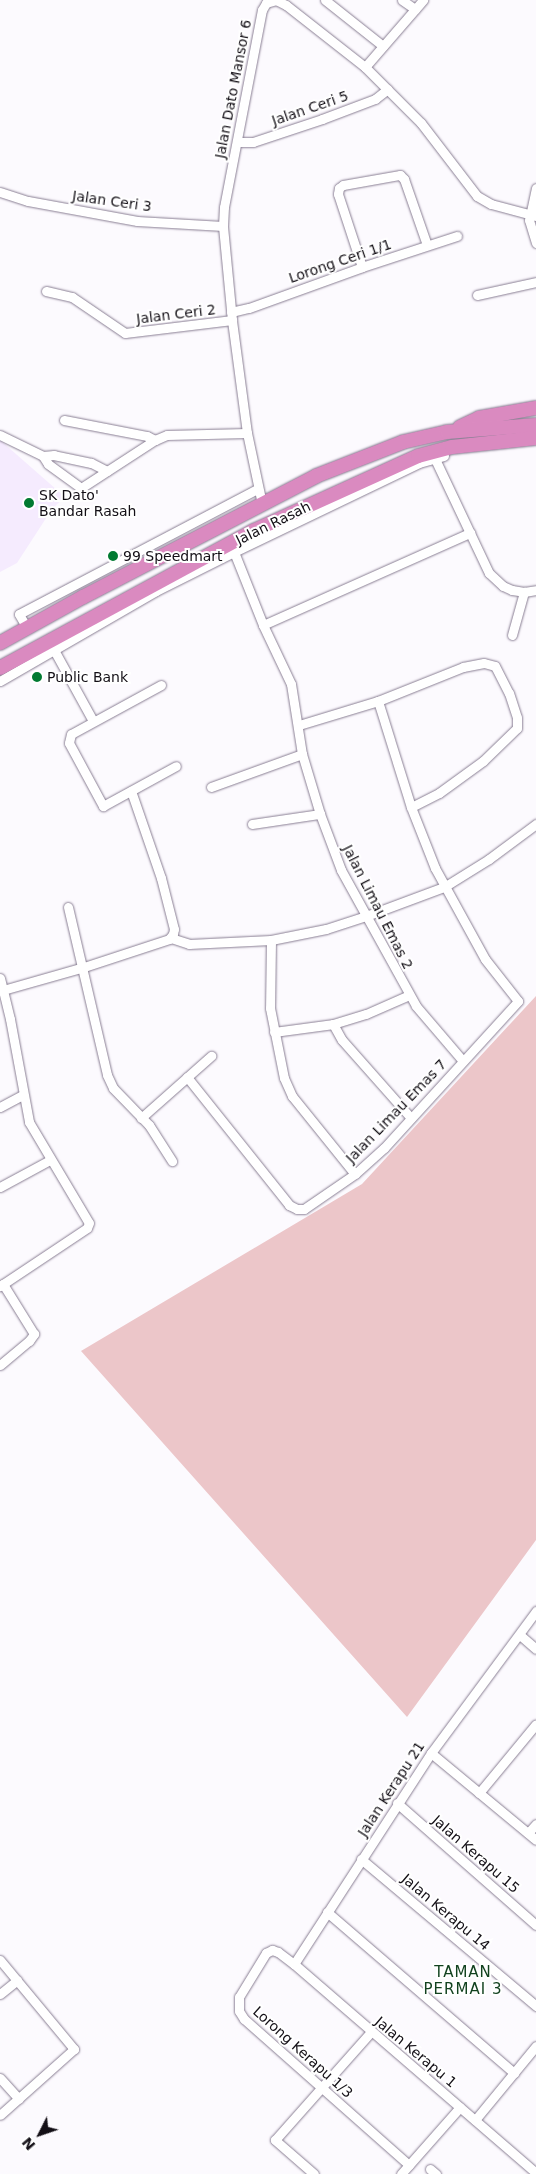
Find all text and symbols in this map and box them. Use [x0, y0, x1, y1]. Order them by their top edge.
street label: Jalan Dato Mansor 6 [211, 18, 255, 160]
street label: Jalan Ceri 5 [269, 87, 351, 129]
street label: Jalan Ceri 3 [71, 187, 153, 215]
street label: Lorong Ceri 1/1 [287, 236, 393, 286]
street label: Jalan Ceri 2 [135, 301, 217, 327]
place label: SK Dato' Bandar Rasah [39, 487, 136, 520]
marker: SK Dato' Bandar Rasah [23, 497, 35, 509]
street label: Jalan Rasah [233, 498, 313, 548]
place label: 99 Speedmart [123, 548, 223, 564]
marker: 99 Speedmart [107, 550, 119, 562]
place label: Public Bank [47, 669, 128, 685]
marker: Public Bank [31, 671, 43, 683]
street label: Jalan Limau Emas 2 [339, 842, 417, 972]
street label: Jalan Limau Emas 7 [342, 1056, 450, 1166]
street label: Jalan Kerapu 21 [354, 1738, 428, 1840]
street label: Jalan Kerapu 15 [429, 1812, 523, 1896]
street label: Jalan Kerapu 14 [398, 1870, 494, 1954]
district label: TAMAN PERMAI 3 [423, 1963, 503, 1998]
street label: Lorong Kerapu 1/3 [250, 2003, 356, 2101]
street label: Jalan Kerapu 1 [372, 2013, 460, 2091]
north arrow [15, 2109, 65, 2159]
text: N [19, 2134, 39, 2154]

